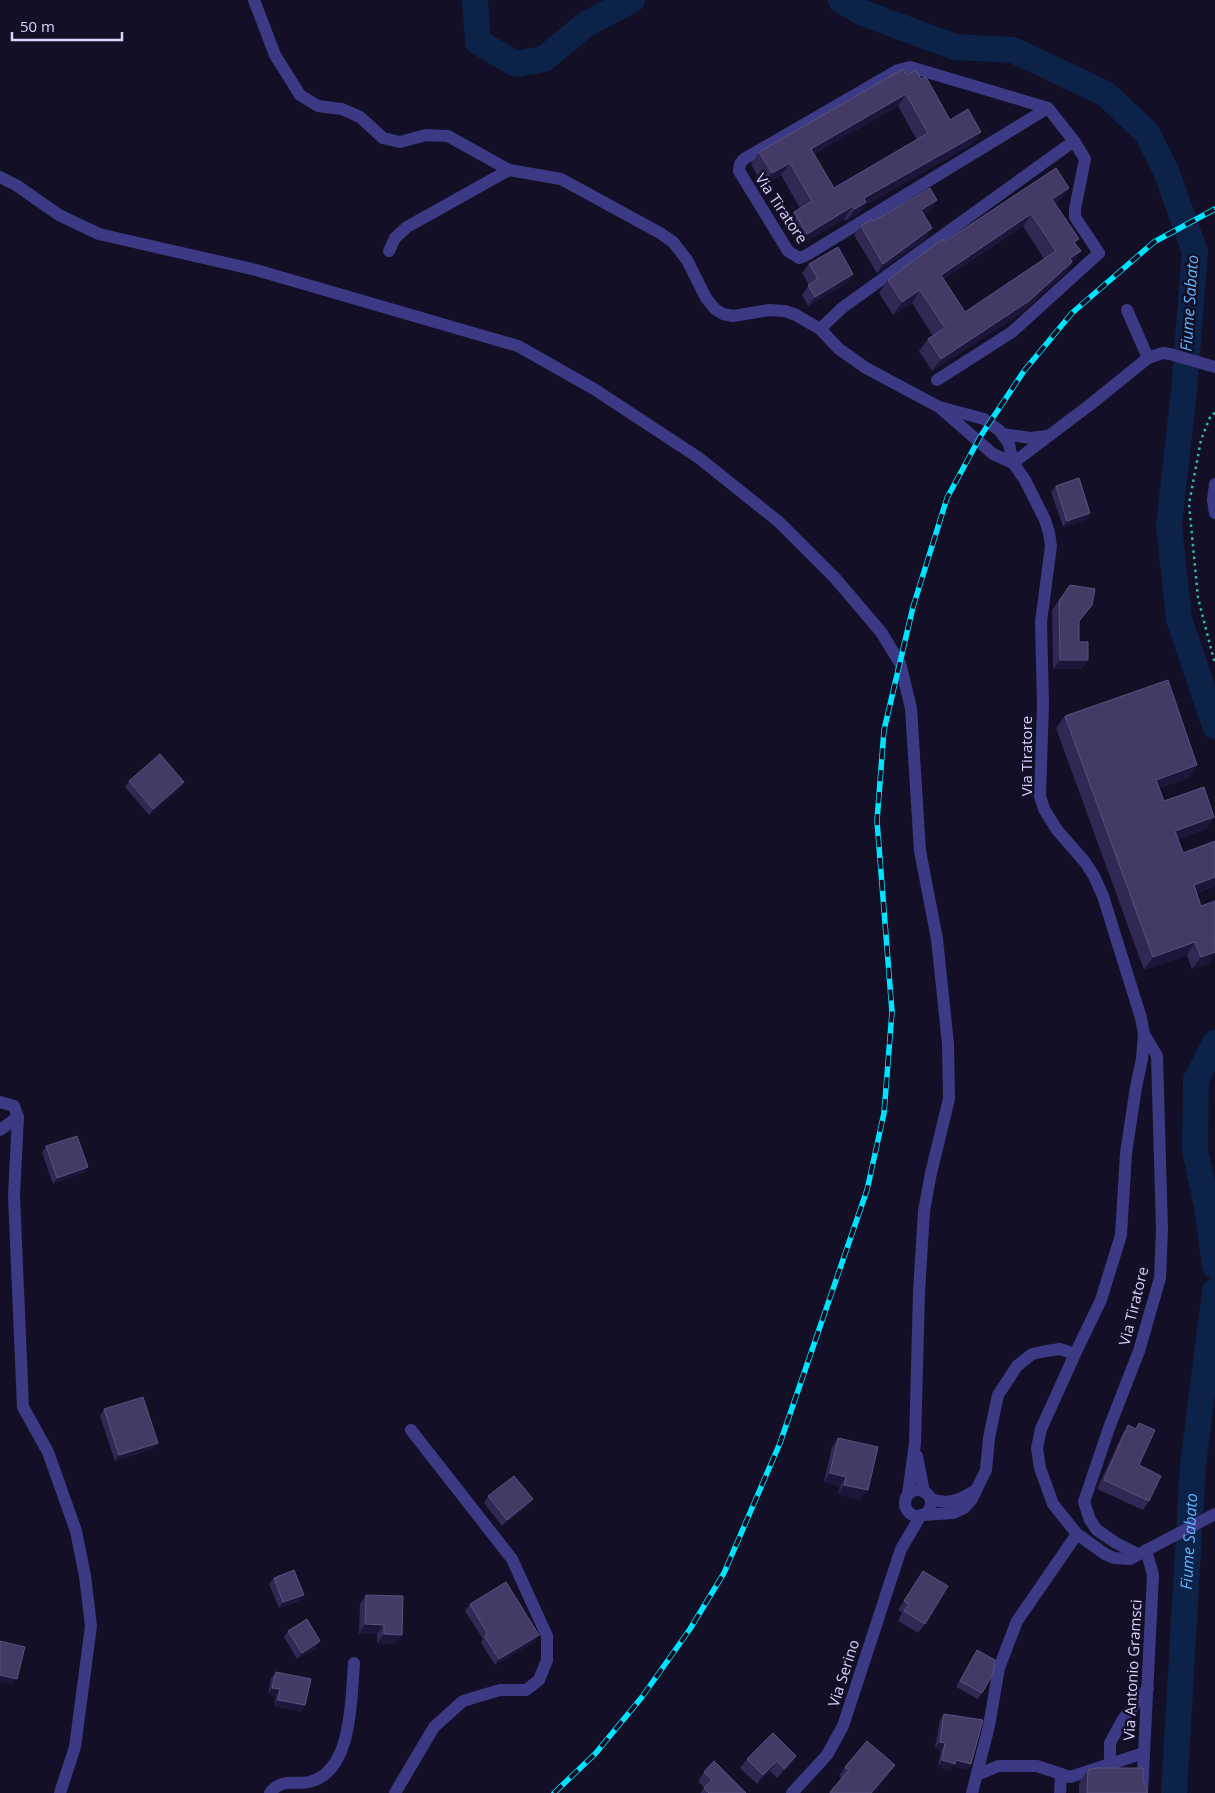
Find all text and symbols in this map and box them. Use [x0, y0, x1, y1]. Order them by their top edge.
scale bar [12, 10, 122, 42]
text: 50 m [20, 16, 55, 36]
street label: Via Tiratore [751, 169, 813, 247]
water label: Fiume Sabato [1175, 254, 1203, 352]
street label: Via Tiratore [1016, 716, 1036, 796]
street label: Via Tiratore [1114, 1265, 1152, 1347]
water label: Fiume Sabato [1175, 1493, 1202, 1590]
street label: Via Antonio Gramsci [1118, 1599, 1146, 1741]
street label: Via Serino [823, 1637, 863, 1709]

